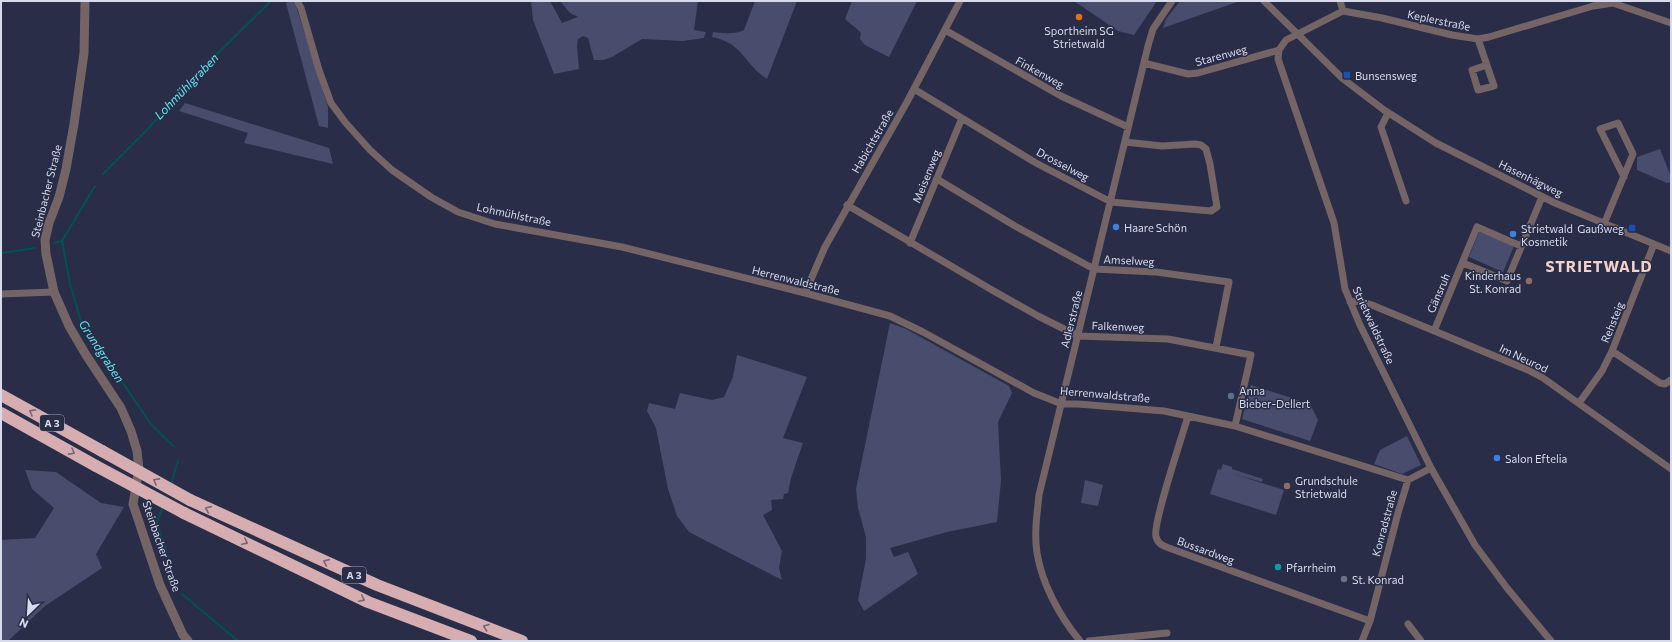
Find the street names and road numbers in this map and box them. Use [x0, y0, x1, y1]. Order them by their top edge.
street label: Keplerstraße [1406, 7, 1472, 33]
street label: Starenweg [1194, 42, 1248, 68]
street label: Finkenweg [1013, 53, 1067, 91]
street label: Habichtstraße [848, 107, 896, 175]
street label: Steinbacher Straße [28, 143, 64, 239]
street label: Drosselweg [1034, 145, 1092, 183]
street label: Meisenweg [909, 147, 943, 205]
street label: Hasenhägweg [1497, 157, 1565, 199]
street label: Lohmühlstraße [475, 200, 553, 228]
street label: Amselweg [1103, 252, 1155, 268]
street label: Herrenwaldstraße [751, 263, 842, 297]
street label: Gänsruh [1424, 271, 1452, 315]
street label: Strietwaldstraße [1350, 284, 1398, 366]
street label: Adlerstraße [1058, 289, 1084, 349]
street label: Rehsteig [1598, 300, 1626, 344]
street label: Falkenweg [1091, 319, 1145, 333]
street label: Im Neurod [1498, 341, 1550, 375]
street label: Herrenwaldstraße [1059, 384, 1151, 404]
road number: A 3 [40, 415, 64, 431]
street label: Konradstraße [1369, 488, 1399, 558]
street label: Steinbacher Straße [140, 499, 184, 593]
street label: Bussardweg [1176, 534, 1236, 566]
road number: A 3 [342, 567, 366, 583]

